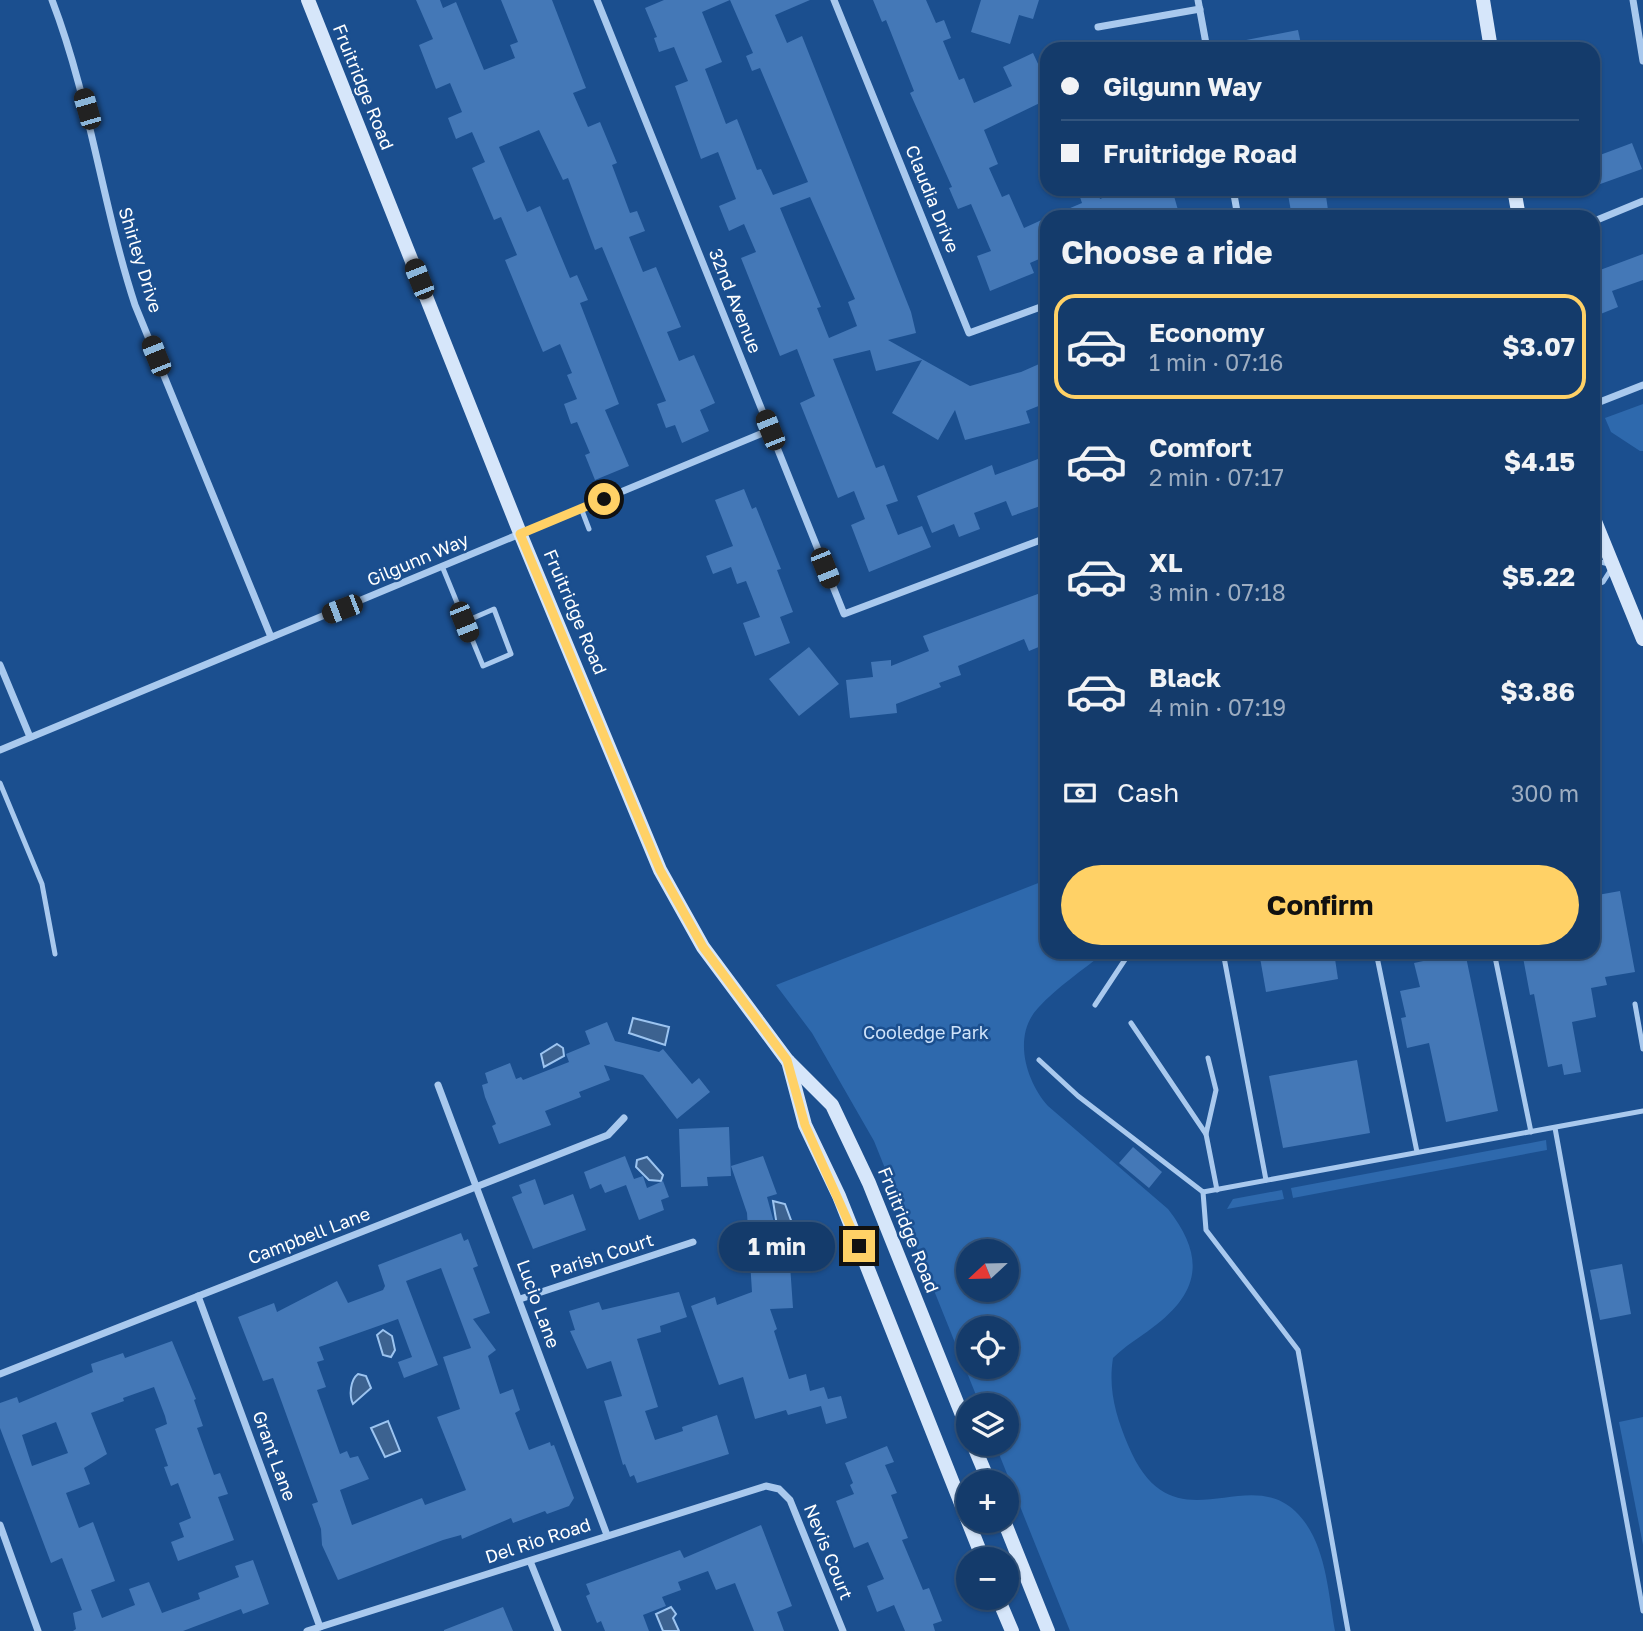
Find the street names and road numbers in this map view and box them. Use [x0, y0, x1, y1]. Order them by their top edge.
street label: Fruitridge Road [329, 21, 399, 153]
street label: Claudia Drive [901, 142, 965, 256]
street label: Shirley Drive [114, 204, 167, 315]
street label: 32nd Avenue [705, 245, 767, 356]
street label: Gilgunn Way [364, 528, 472, 590]
street label: Fruitridge Road [540, 546, 612, 677]
street label: Fruitridge Road [874, 1164, 944, 1296]
street label: Campbell Lane [244, 1202, 373, 1268]
street label: Parish Court [547, 1228, 656, 1282]
street label: Lucio Lane [513, 1256, 565, 1351]
street label: Grant Lane [248, 1408, 301, 1504]
street label: Nevis Court [800, 1501, 858, 1603]
street label: Del Rio Road [482, 1513, 593, 1567]

